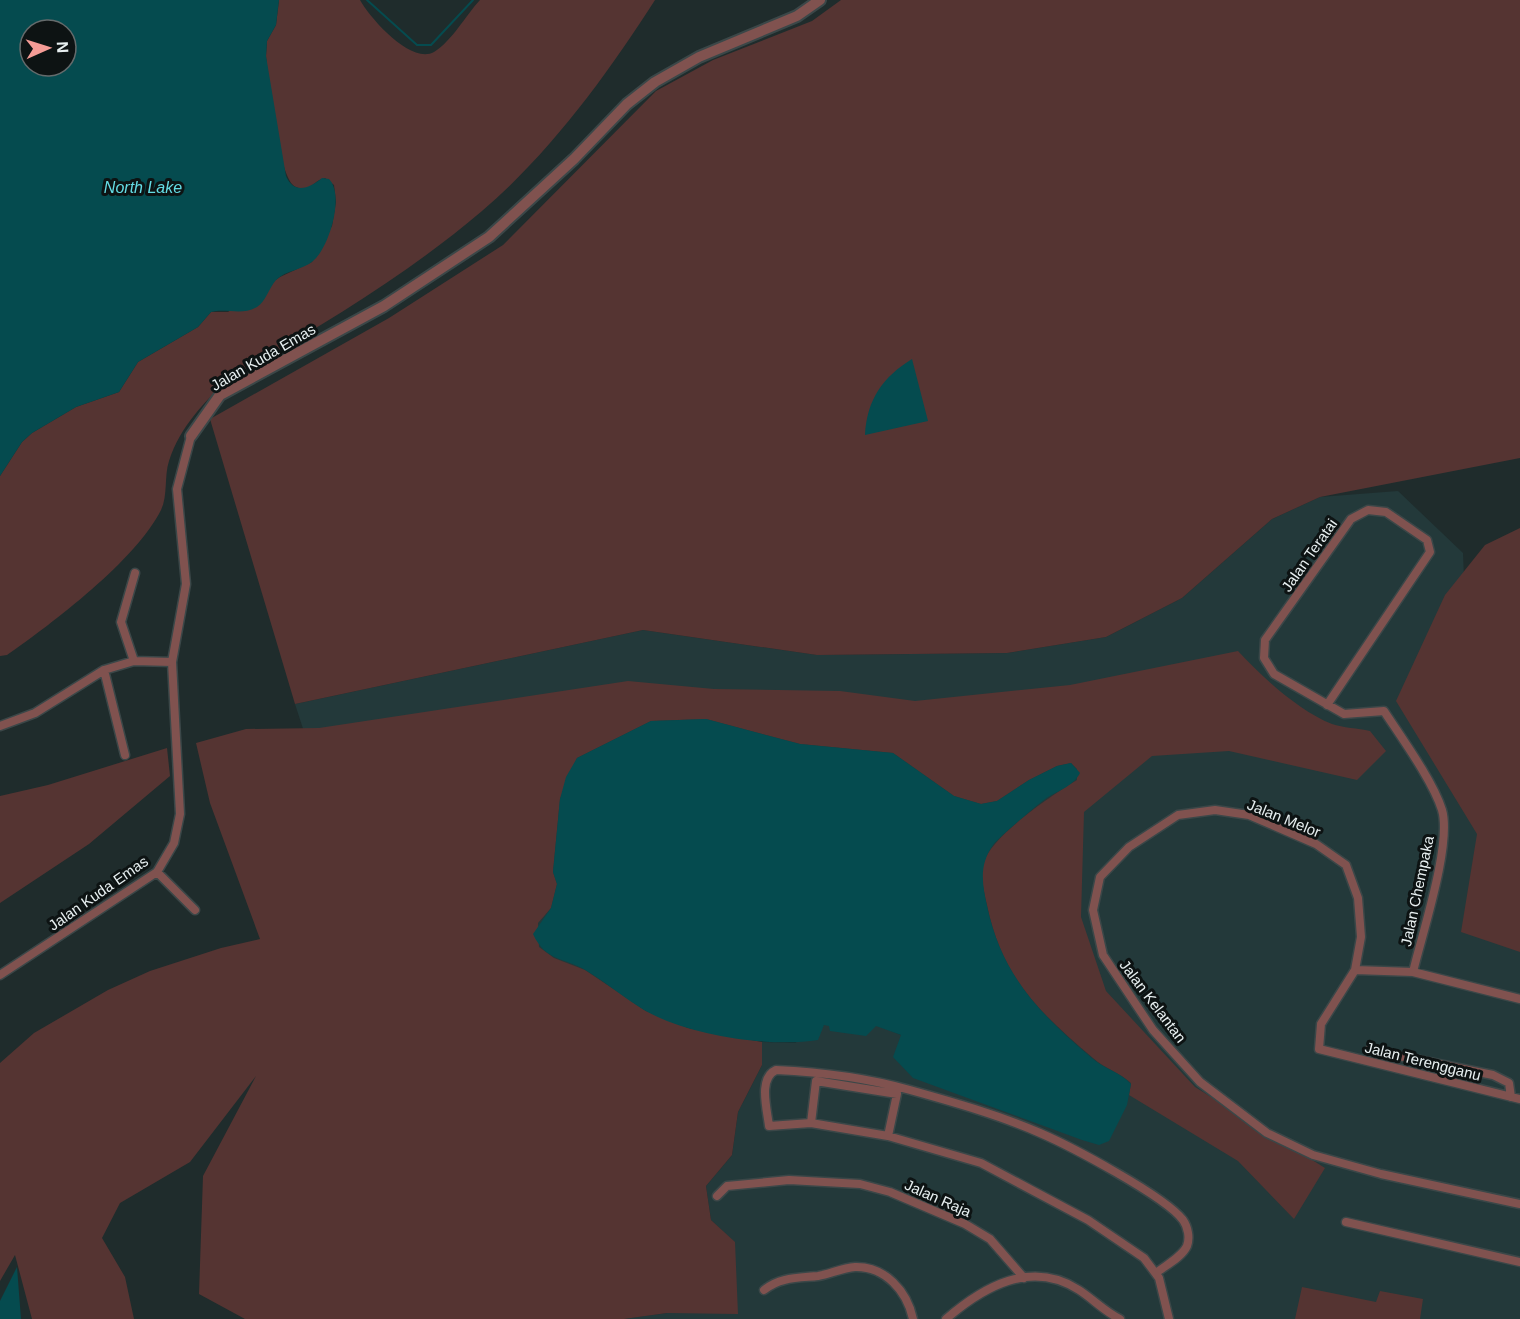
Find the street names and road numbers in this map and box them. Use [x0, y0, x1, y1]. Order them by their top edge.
street label: Jalan Kuda Emas [208, 320, 318, 394]
street label: Jalan Teratai [1278, 515, 1340, 595]
street label: Jalan Melor [1245, 796, 1323, 840]
street label: Jalan Chempaka [1397, 834, 1437, 948]
street label: Jalan Kuda Emas [45, 852, 151, 934]
street label: Jalan Kelantan [1116, 956, 1190, 1046]
street label: Jalan Terengganu [1363, 1038, 1483, 1084]
street label: Jalan Raja [902, 1176, 974, 1220]

